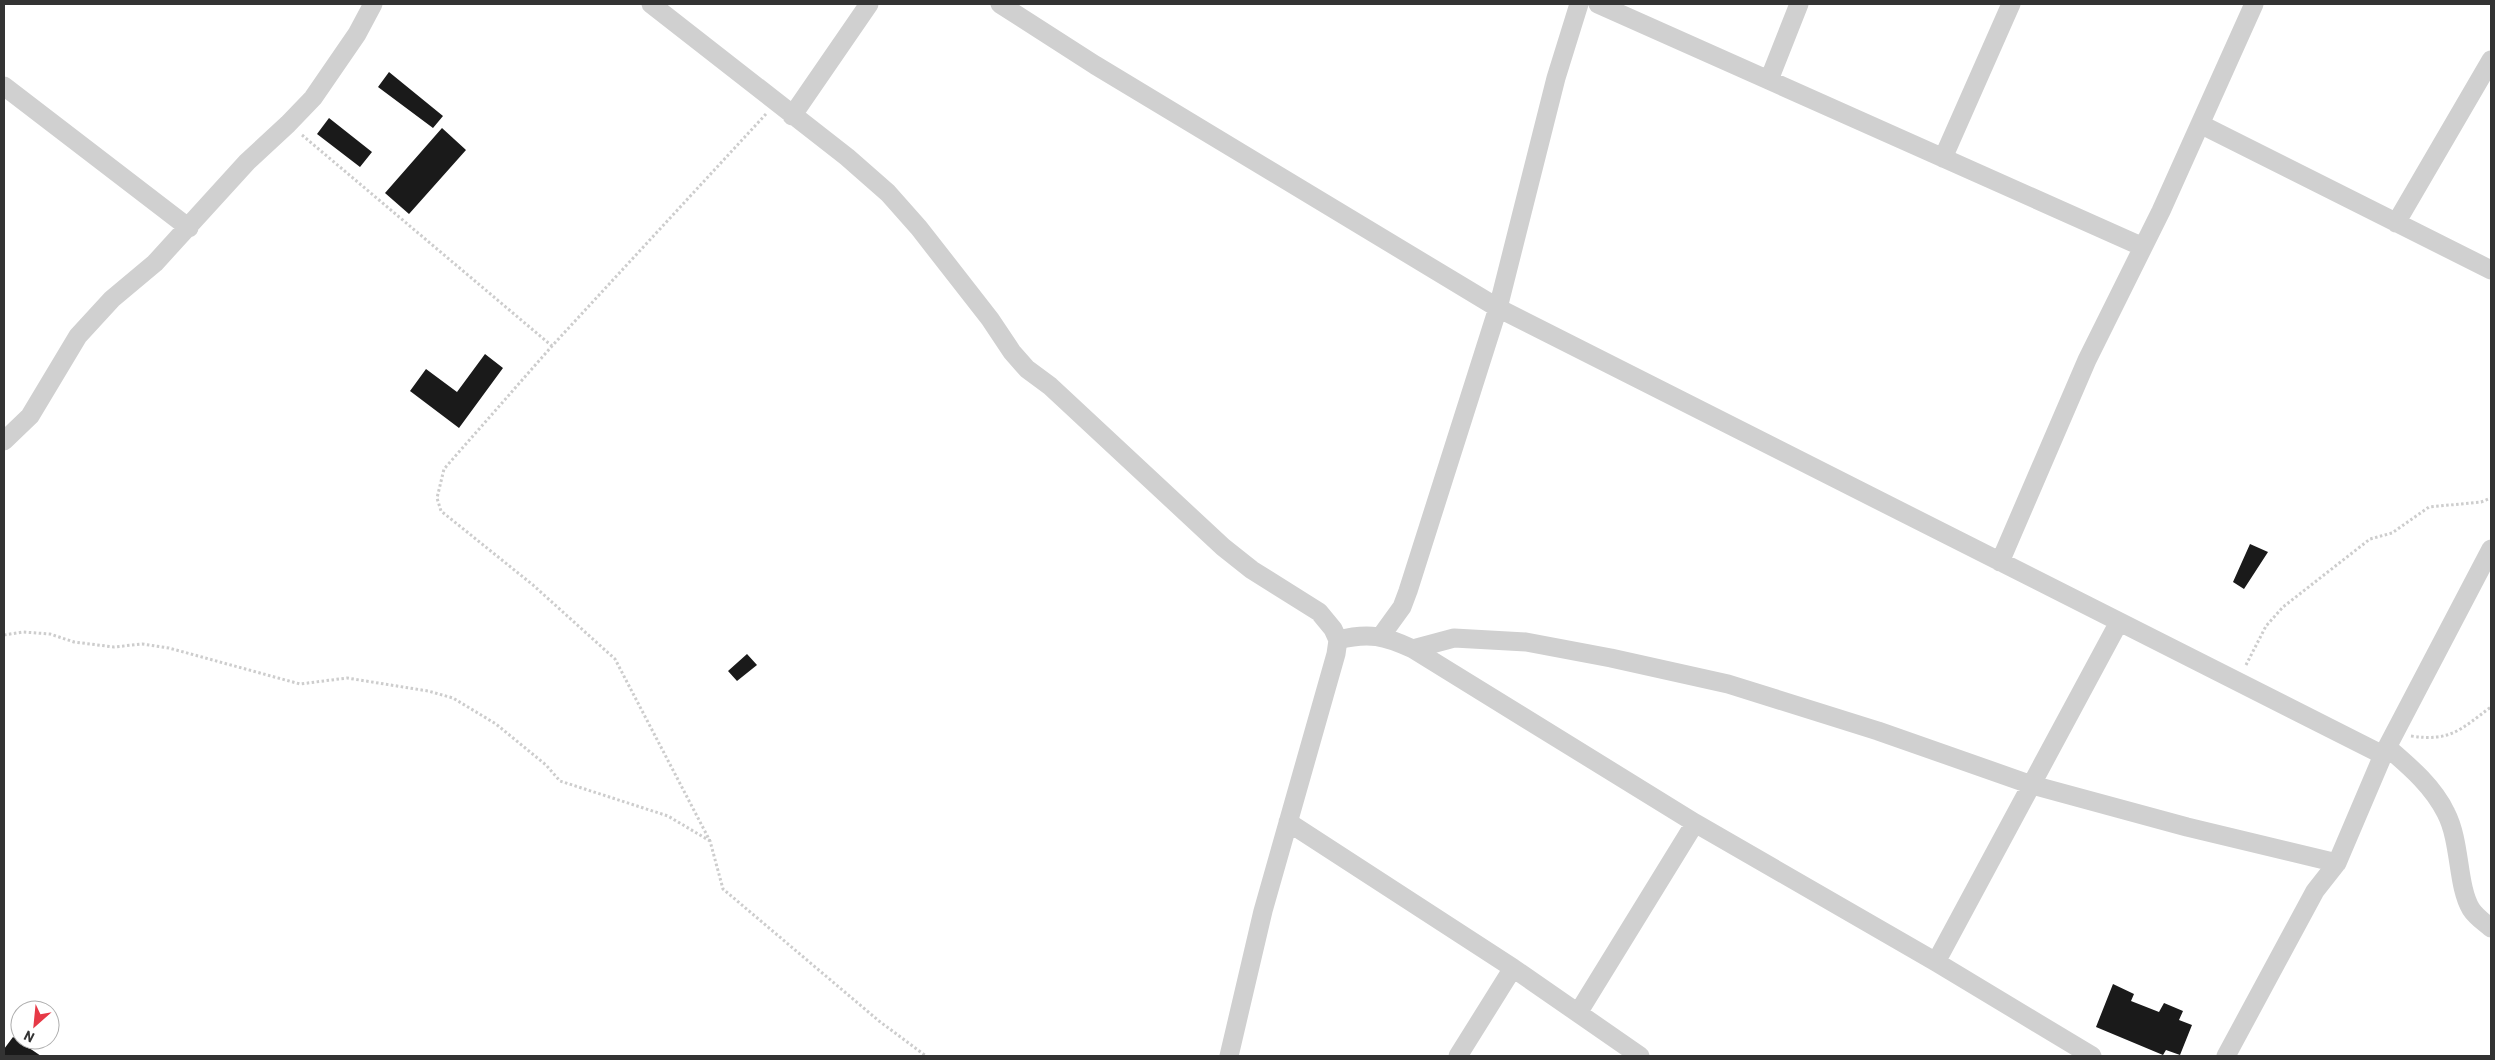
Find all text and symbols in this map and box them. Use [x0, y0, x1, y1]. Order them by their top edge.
north arrow [10, 1000, 60, 1050]
text: N [21, 1027, 37, 1047]

